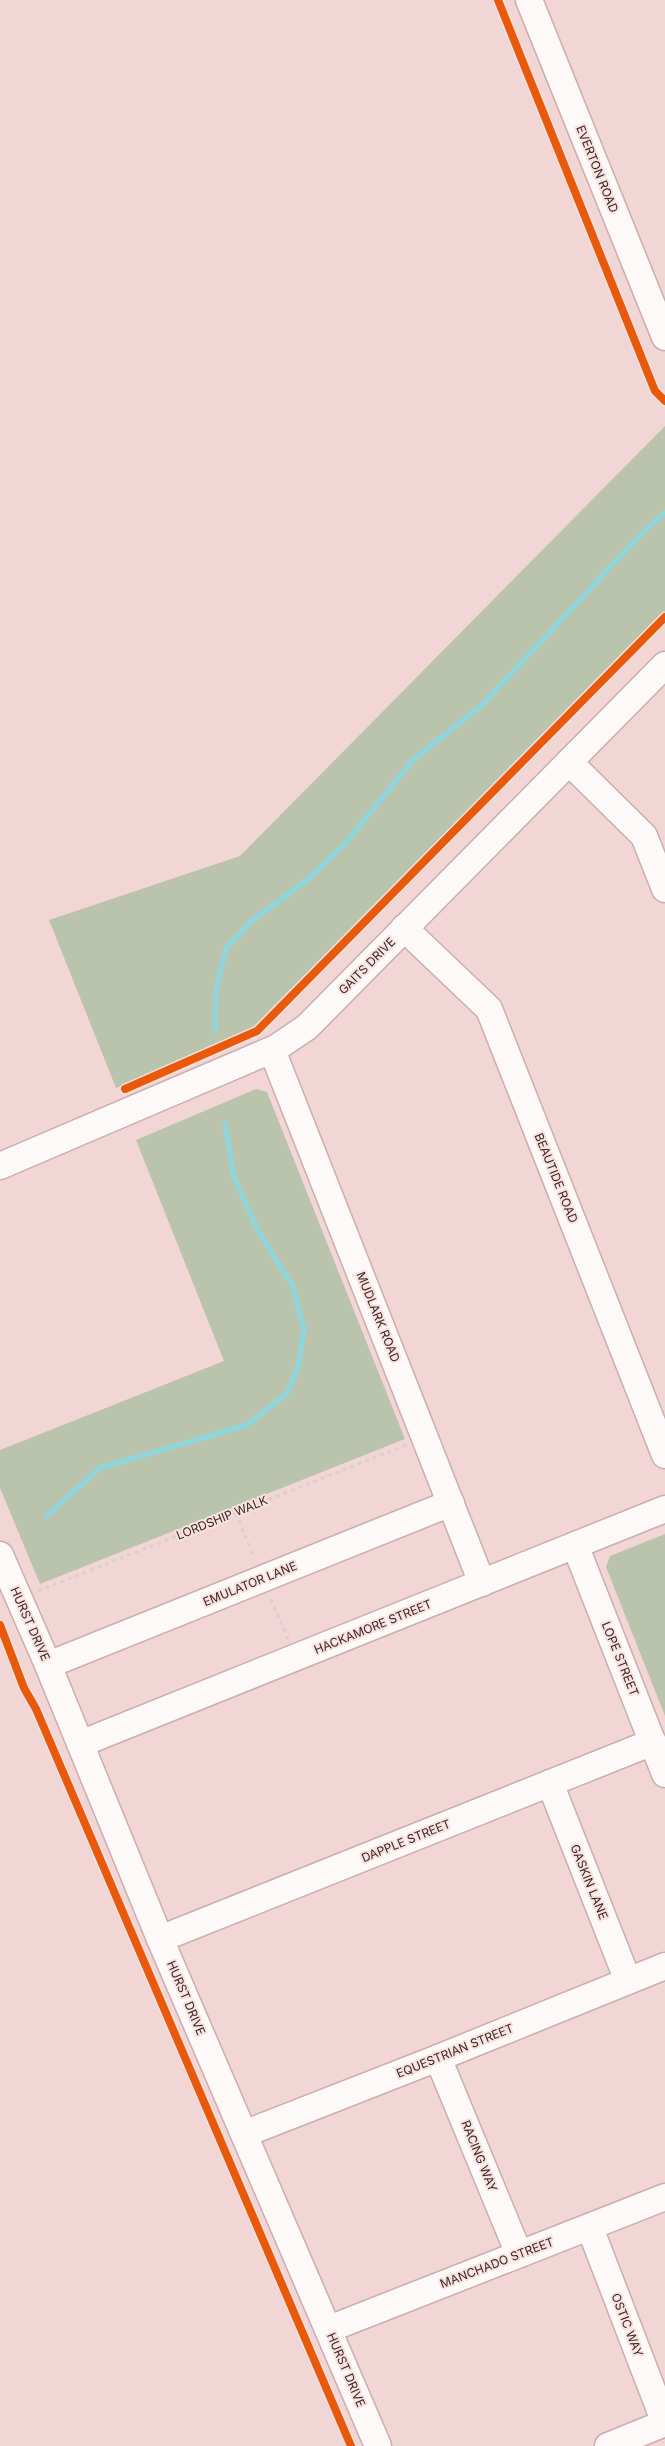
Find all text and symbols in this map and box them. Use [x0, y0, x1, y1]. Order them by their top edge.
street label: EVERTON ROAD [573, 123, 622, 215]
street label: GAITS DRIVE [335, 934, 398, 997]
street label: BEAUTIDE ROAD [532, 1131, 581, 1225]
street label: MUDLARK ROAD [354, 1269, 403, 1364]
street label: LORDSHIP WALK [174, 1492, 270, 1543]
street label: EMULATOR LANE [201, 1558, 299, 1609]
street label: HURST DRIVE [7, 1584, 53, 1663]
street label: HACKAMORE STREET [312, 1596, 434, 1657]
street label: LOPE STREET [599, 1619, 642, 1699]
street label: DAPPLE STREET [359, 1816, 453, 1865]
street label: GASKIN LANE [568, 1842, 611, 1922]
street label: HURST DRIVE [164, 1958, 209, 2037]
street label: EQUESTRIAN STREET [394, 2020, 516, 2081]
street label: RACING WAY [458, 2118, 501, 2194]
street label: MANCHADO STREET [438, 2234, 556, 2291]
street label: OSTIC WAY [609, 2291, 646, 2359]
street label: HURST DRIVE [324, 2330, 369, 2409]

